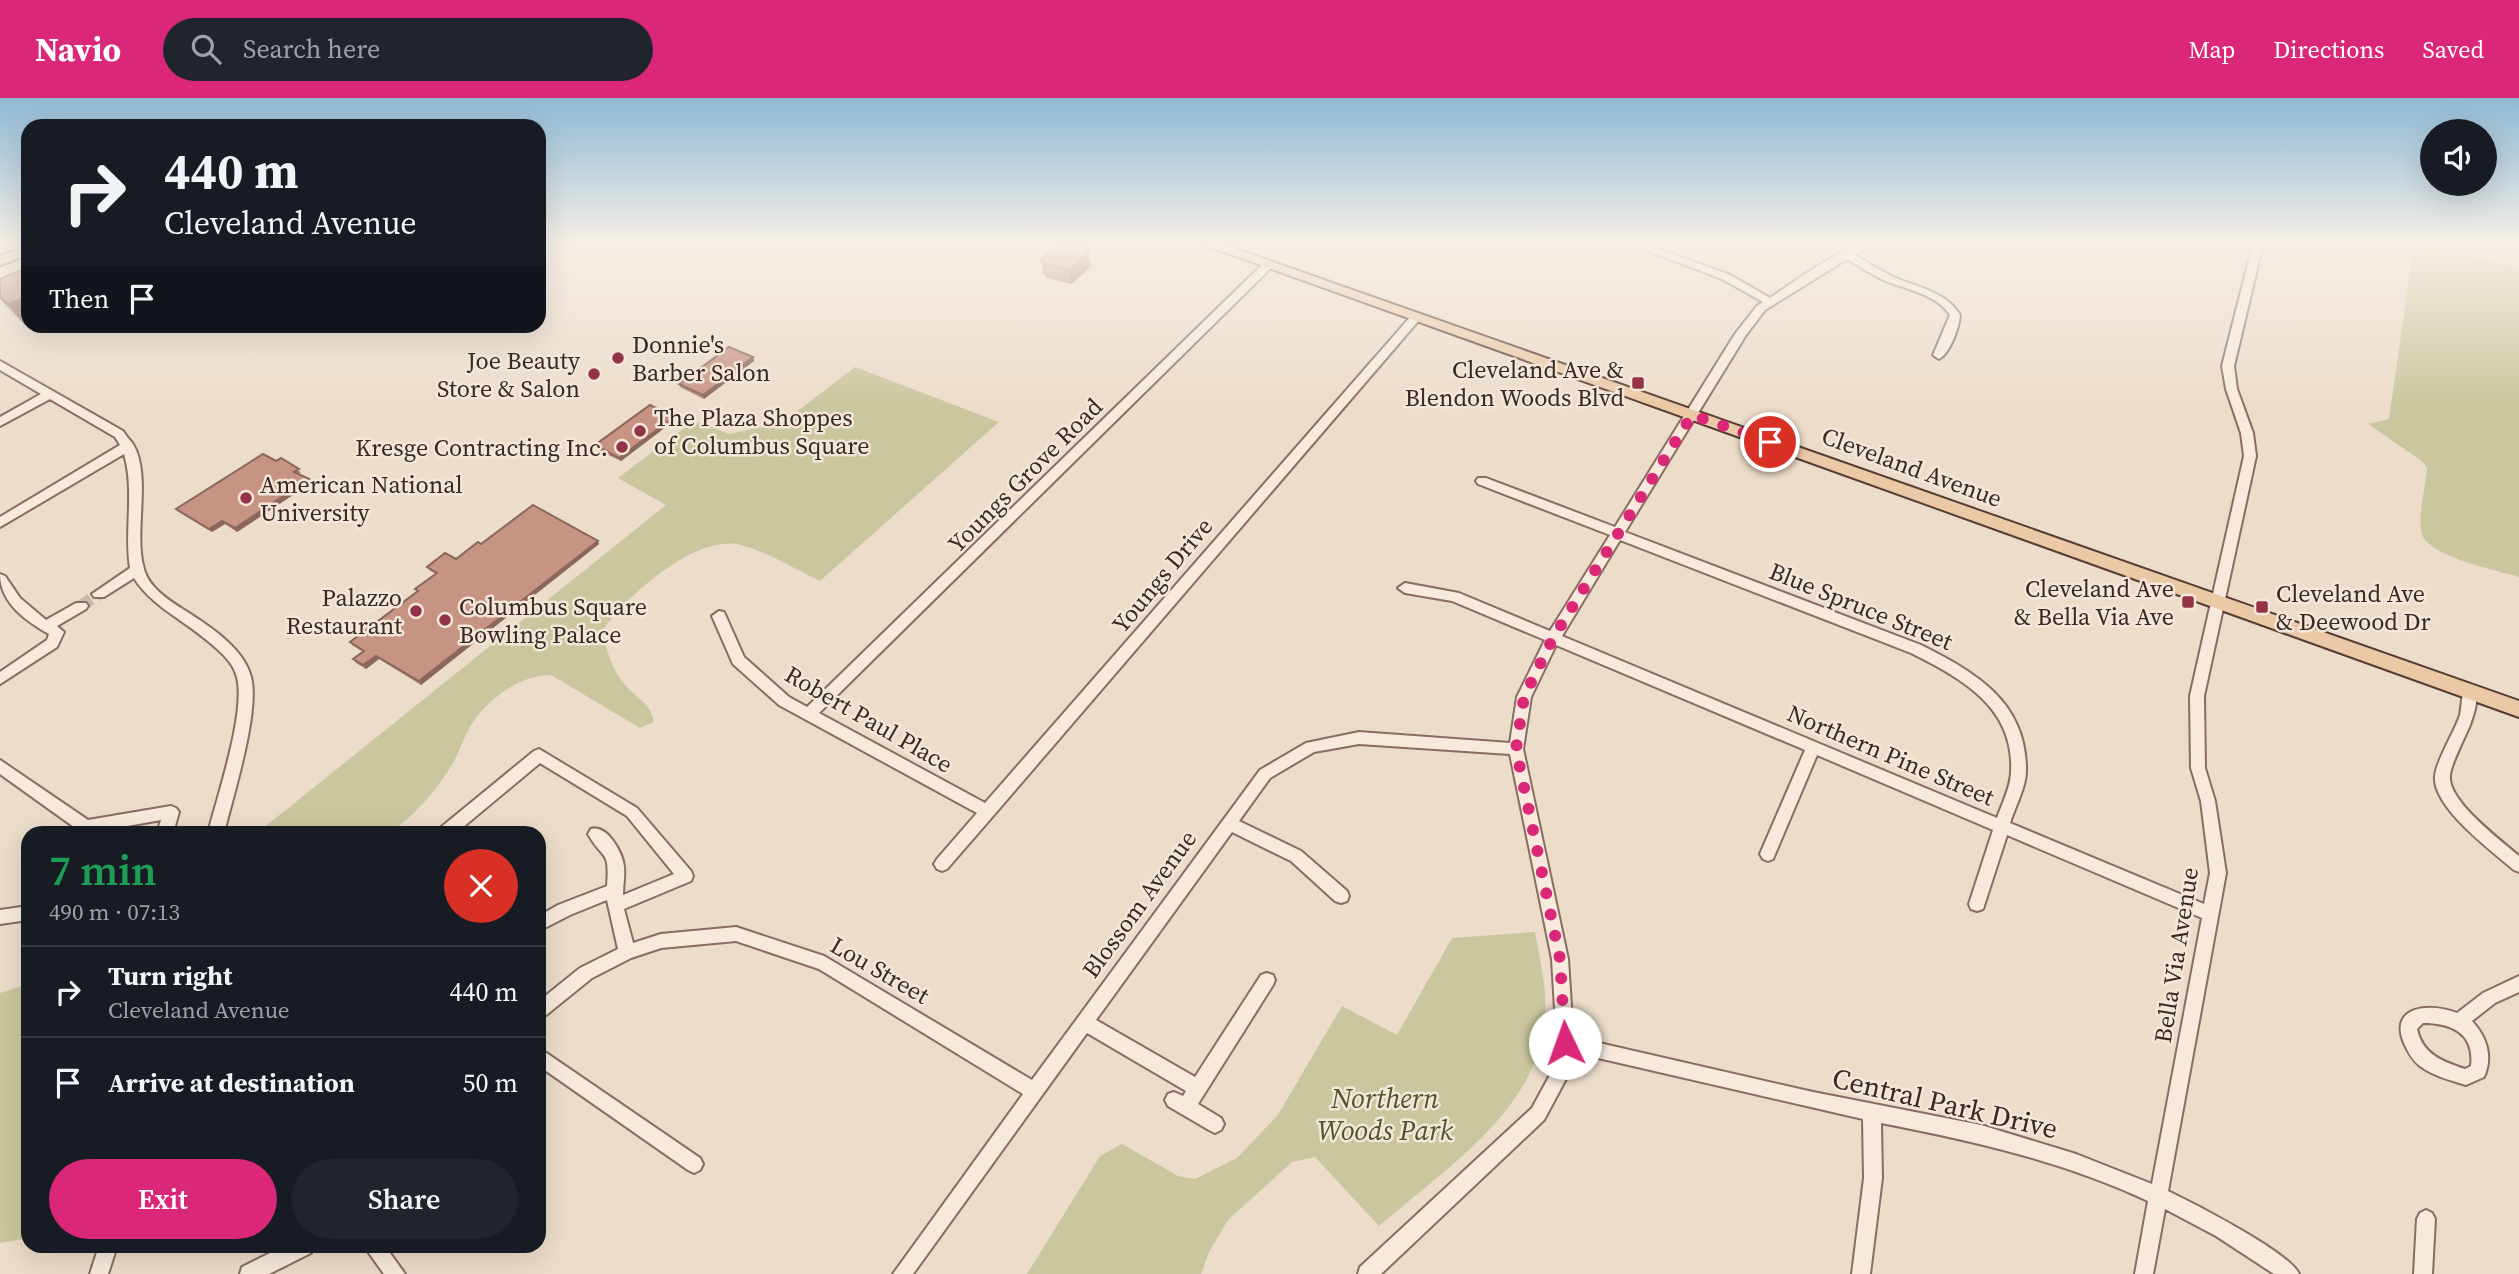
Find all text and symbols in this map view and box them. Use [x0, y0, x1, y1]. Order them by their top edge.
search box [163, 18, 653, 81]
text: Navio [35, 27, 121, 72]
icon: search [187, 30, 225, 68]
text: Search here [243, 31, 380, 67]
text: Map [2188, 33, 2235, 66]
text: Directions [2273, 33, 2384, 66]
text: Saved [2422, 33, 2484, 66]
map controls [2420, 119, 2497, 196]
button: sound [2420, 119, 2497, 196]
text: 440 m [164, 137, 299, 204]
icon: right [49, 147, 140, 238]
text: Cleveland Avenue [164, 201, 417, 245]
icon: arrive [123, 280, 161, 318]
text: Then [49, 281, 109, 317]
place label: Donnie's Barber Salon [632, 328, 770, 389]
place label: Joe Beauty Store & Salon [437, 344, 581, 405]
marker: Donnie's Barber Salon [610, 350, 626, 366]
place label: Cleveland Ave & Blendon Woods Blvd [1405, 353, 1624, 414]
marker: Joe Beauty Store & Salon [586, 366, 602, 382]
marker: Cleveland Ave & Blendon Woods Blvd [1630, 375, 1646, 391]
street label: Youngs Grove Road [940, 390, 1110, 560]
place label: The Plaza Shoppes of Columbus Square [654, 401, 869, 462]
pin [1740, 412, 1800, 472]
street label: Cleveland Avenue [1817, 419, 2007, 515]
marker: The Plaza Shoppes of Columbus Square [632, 423, 648, 439]
icon: arrive [1751, 423, 1789, 461]
place label: Kresge Contracting Inc. [355, 431, 608, 464]
marker: Kresge Contracting Inc. [614, 439, 630, 455]
place label: American National University [260, 468, 463, 529]
marker: American National University [238, 490, 254, 506]
street label: Youngs Drive [1104, 510, 1220, 640]
street label: Blue Spruce Street [1764, 554, 1958, 658]
place label: Cleveland Ave & Bella Via Ave [2014, 572, 2174, 633]
place label: Cleveland Ave & Deewood Dr [2276, 577, 2431, 638]
place label: Palazzo Restaurant [286, 581, 402, 642]
place label: Columbus Square Bowling Palace [459, 590, 647, 651]
marker: Cleveland Ave & Bella Via Ave [2180, 594, 2196, 610]
marker: Cleveland Ave & Deewood Dr [2254, 599, 2270, 615]
marker: Palazzo Restaurant [408, 603, 424, 619]
marker: Columbus Square Bowling Palace [437, 612, 453, 628]
street label: Robert Paul Place [779, 658, 959, 780]
street label: Northern Pine Street [1782, 696, 2000, 814]
street label: Blossom Avenue [1074, 823, 1204, 985]
text: 7 min [49, 841, 157, 899]
button: close [444, 849, 518, 923]
street label: Bella Via Avenue [2146, 865, 2206, 1045]
text: 490 m · 07:13 [49, 896, 180, 928]
street label: Lou Street [825, 928, 936, 1012]
text: Turn right [108, 958, 232, 994]
icon: right [49, 973, 87, 1011]
text: 440 m [450, 974, 518, 1010]
text: Cleveland Avenue [108, 994, 290, 1026]
position arrow [1528, 1006, 1602, 1080]
street label: Central Park Drive [1829, 1059, 2061, 1147]
icon: arrive [49, 1064, 87, 1102]
text: Arrive at destination [108, 1065, 355, 1101]
text: 50 m [463, 1065, 518, 1101]
park label: Northern Woods Park [1317, 1079, 1454, 1149]
button: Exit [49, 1159, 277, 1239]
button: Share [291, 1159, 518, 1239]

